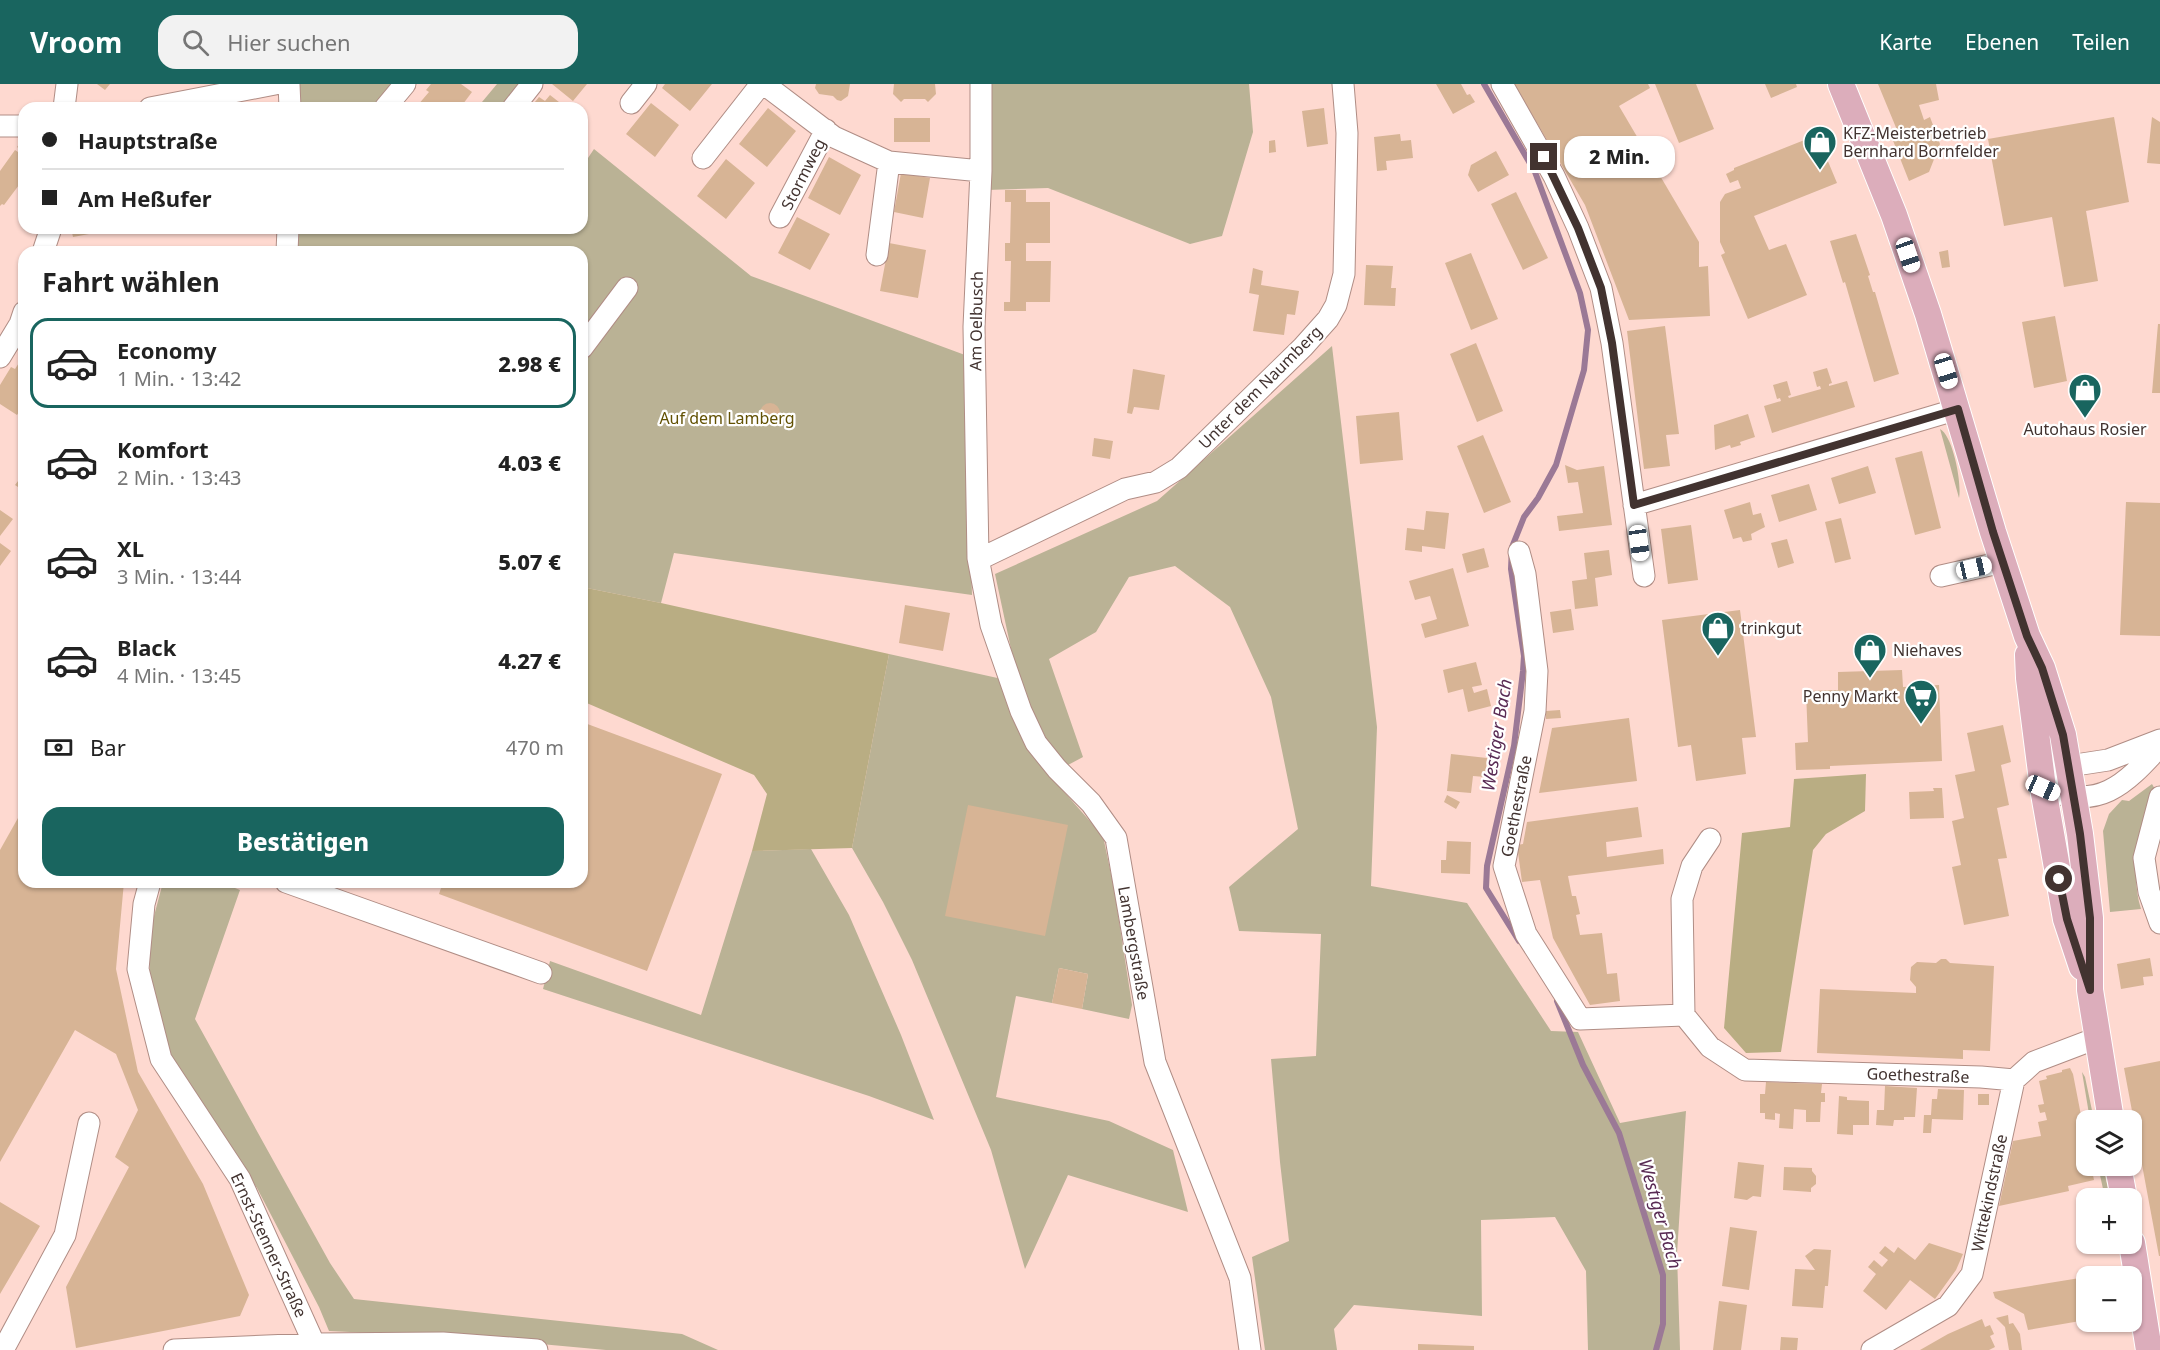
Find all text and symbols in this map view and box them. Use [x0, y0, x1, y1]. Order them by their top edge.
search box [158, 15, 578, 69]
text: Vroom [30, 23, 122, 61]
icon: search [179, 26, 212, 59]
text: Hier suchen [227, 27, 351, 57]
text: Karte [1879, 28, 1932, 56]
text: Ebenen [1965, 28, 2039, 56]
text: Teilen [2072, 28, 2130, 56]
place label: KFZ-Meisterbetrieb Bernhard Bornfelder [1843, 122, 1999, 162]
shop icon: KFZ-Meisterbetrieb Bernhard Bornfelder [1802, 124, 1838, 171]
text: Hauptstraße [78, 125, 218, 155]
street label: Stormweg [776, 135, 830, 213]
callout: 2 Min. [1565, 136, 1676, 178]
route end [1530, 143, 1557, 170]
text: 2 Min. [1589, 143, 1650, 170]
text: Am Heßufer [78, 183, 212, 213]
car [1894, 235, 1922, 275]
text: Fahrt wählen [42, 263, 220, 300]
street label: Am Oelbusch [964, 271, 988, 371]
street label: Unter dem Naumberg [1193, 320, 1327, 454]
text: Economy [117, 335, 216, 365]
icon: car [45, 336, 99, 390]
text: 2.98 € [498, 348, 561, 378]
car [1932, 351, 1960, 391]
text: 1 Min. · 13:42 [117, 365, 242, 392]
shop icon: Autohaus Rosier [2067, 372, 2103, 419]
park label: Auf dem Lamberg [659, 407, 795, 429]
place label: Autohaus Rosier [2023, 418, 2147, 440]
text: Komfort [117, 434, 208, 464]
icon: car [45, 435, 99, 489]
text: 4.03 € [498, 447, 561, 477]
text: 2 Min. · 13:43 [117, 464, 242, 491]
car [1628, 524, 1650, 562]
text: XL [117, 533, 144, 563]
icon: car [45, 534, 99, 588]
text: 5.07 € [498, 546, 561, 576]
car [1954, 555, 1994, 581]
text: 3 Min. · 13:44 [117, 563, 242, 590]
shop icon: trinkgut [1700, 610, 1736, 657]
place label: trinkgut [1741, 617, 1802, 639]
text: Black [117, 632, 176, 662]
shop icon: Niehaves [1852, 632, 1888, 679]
icon: car [45, 633, 99, 687]
place label: Niehaves [1893, 639, 1962, 661]
text: 4.27 € [498, 645, 561, 675]
text: 4 Min. · 13:45 [117, 662, 242, 689]
water label: Westiger Bach [1475, 677, 1517, 793]
supermarket icon: Penny Markt [1903, 678, 1939, 725]
place label: Penny Markt [1803, 685, 1898, 707]
icon: cash [42, 731, 75, 764]
text: Bar [90, 732, 126, 762]
text: 470 m [506, 734, 564, 761]
street label: Goethestraße [1495, 753, 1537, 859]
car [2023, 772, 2063, 804]
button: Bestätigen [42, 807, 564, 876]
route start [2045, 865, 2072, 892]
street label: Lambergstraße [1113, 884, 1155, 1002]
street label: Goethestraße [1866, 1062, 1970, 1088]
map controls [2076, 1110, 2142, 1332]
button: layers [2076, 1110, 2142, 1176]
street label: Wittekindstraße [1966, 1132, 2012, 1254]
water label: Westiger Bach [1634, 1156, 1688, 1271]
street label: Ernst-Stenner-Straße [226, 1169, 312, 1321]
button: + [2076, 1188, 2142, 1254]
button: − [2076, 1266, 2142, 1332]

